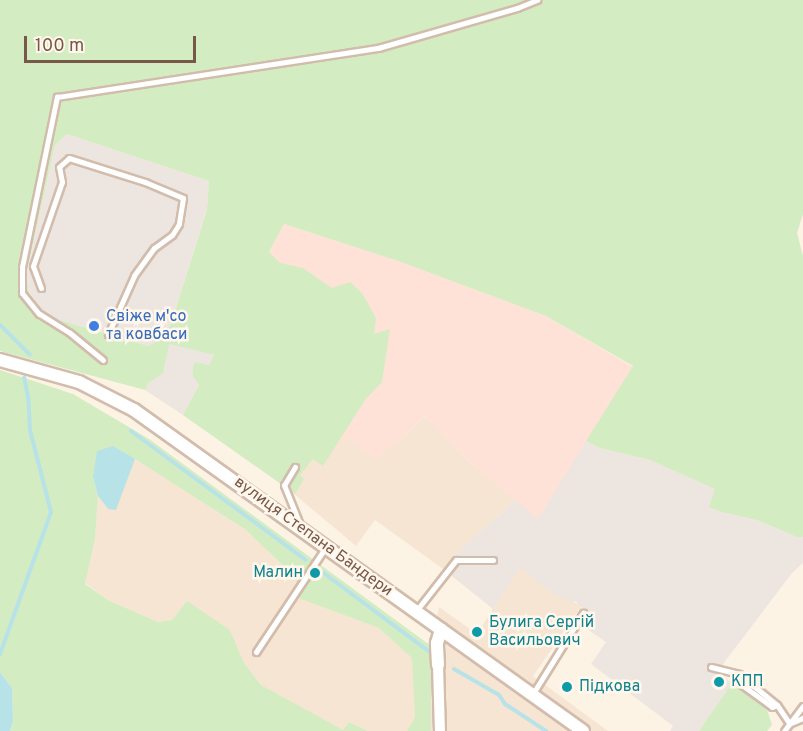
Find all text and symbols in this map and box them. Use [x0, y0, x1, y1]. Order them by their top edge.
scale bar [27, 24, 200, 62]
text: 100 m [35, 35, 84, 58]
place label: Свіже м'со та ковбаси [106, 307, 187, 345]
marker: Свіже м'со та ковбаси [87, 319, 101, 333]
street label: вулиця Степана Бандери [230, 473, 396, 601]
place label: Малин [253, 563, 303, 583]
marker: Малин [308, 566, 322, 580]
place label: Булига Сергій Васильович [489, 613, 594, 651]
marker: Булига Сергій Васильович [470, 625, 484, 639]
place label: КПП [731, 672, 764, 692]
marker: КПП [712, 675, 726, 689]
place label: Підкова [579, 677, 640, 697]
marker: Підкова [560, 680, 574, 694]

